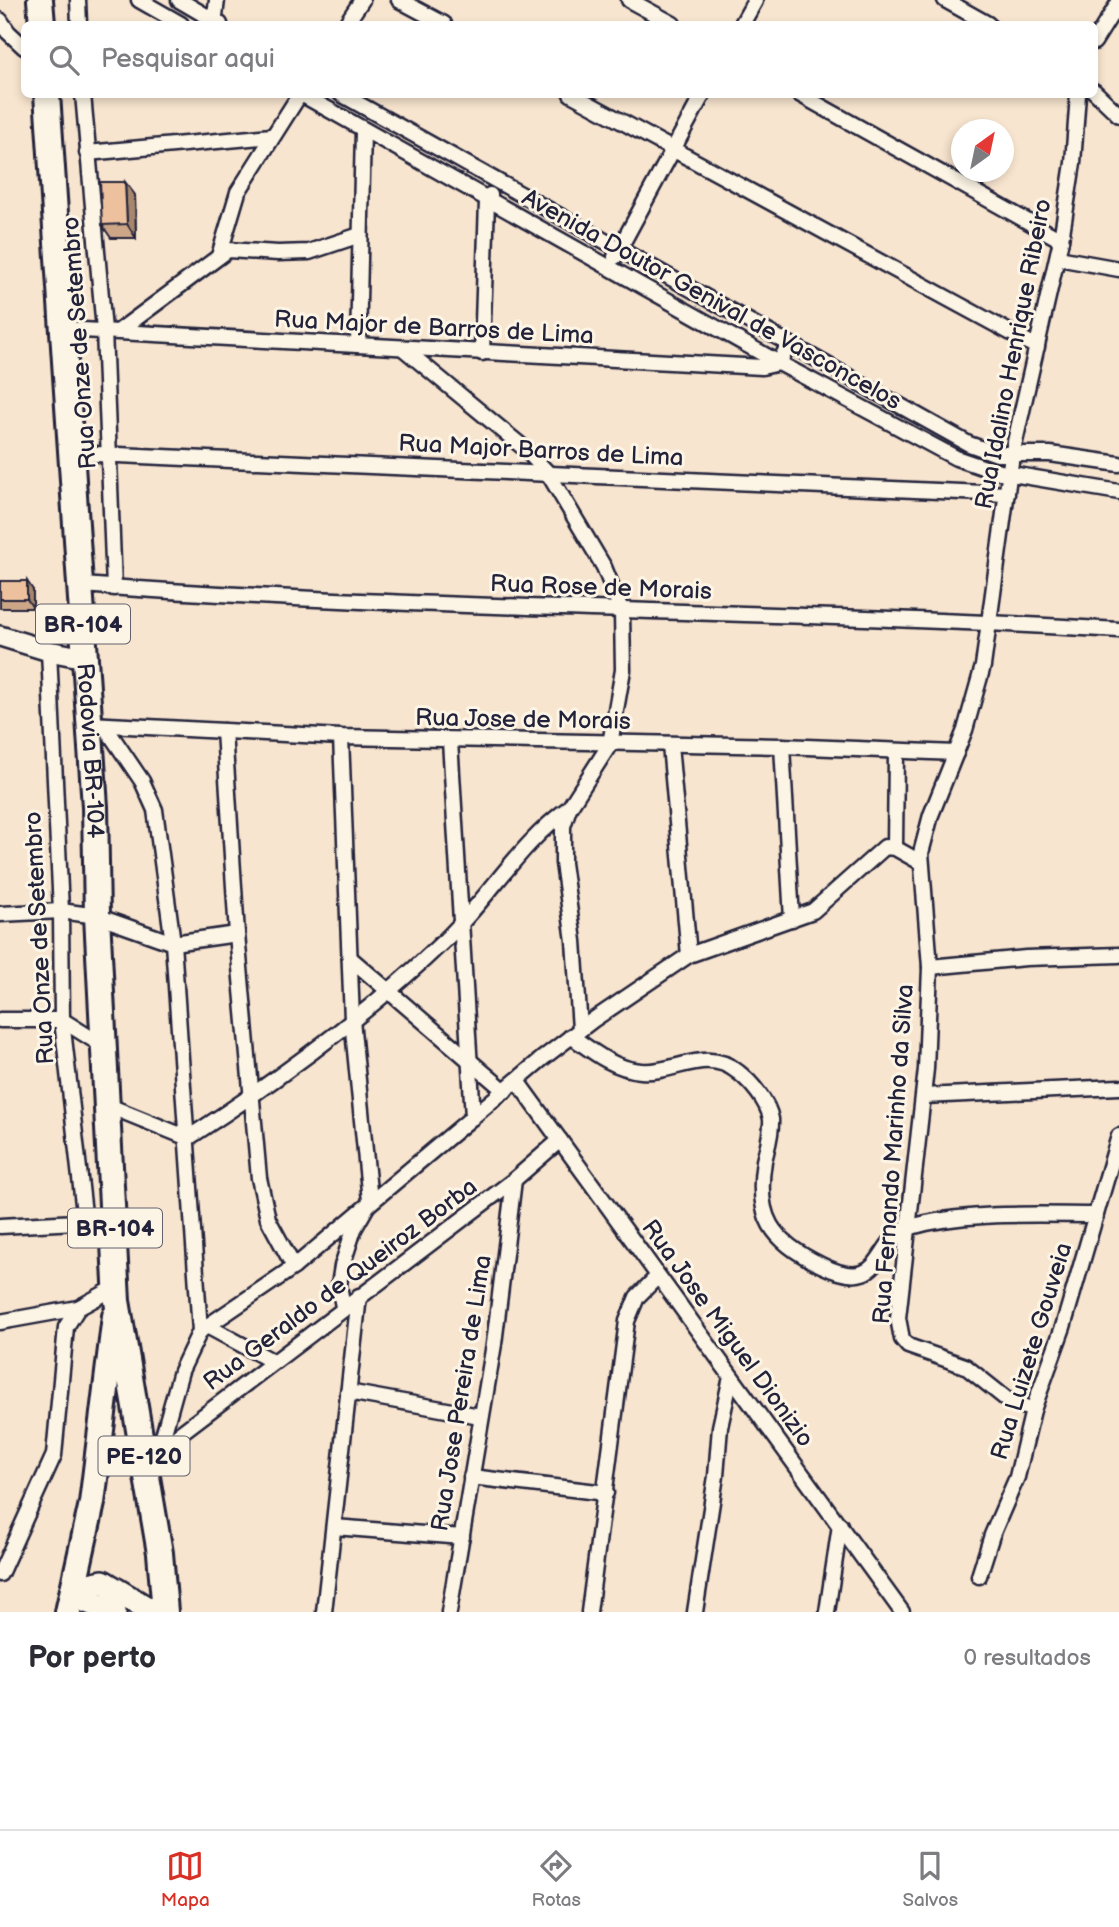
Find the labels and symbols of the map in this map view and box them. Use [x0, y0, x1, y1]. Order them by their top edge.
north arrow [951, 119, 1014, 182]
street label: Avenida Doutor Genival de Vasconcelos [517, 183, 906, 416]
street label: Rua Idalino Henrique Ribeiro [969, 197, 1058, 512]
street label: Rua Onze de Setembro [56, 216, 103, 470]
street label: Rua Major de Barros de Lima [273, 305, 594, 350]
street label: Rua Major Barros de Lima [398, 429, 684, 472]
street label: Rua Rose de Morais [490, 569, 712, 606]
road number: BR-104 [36, 604, 130, 644]
street label: Rodovia BR-104 [70, 662, 110, 839]
street label: Rua Jose de Morais [415, 703, 631, 736]
street label: Rua Onze de Setembro [18, 811, 61, 1065]
street label: Rua Fernando Marinho da Silva [867, 983, 920, 1325]
street label: Rua Geraldo de Queiroz Borba [198, 1172, 483, 1397]
road number: BR-104 [68, 1208, 162, 1247]
street label: Rua Jose Miguel Dionizio [635, 1214, 820, 1453]
street label: Rua Luizete Gouveia [985, 1239, 1078, 1463]
street label: Rua Jose Pereira de Lima [425, 1253, 498, 1533]
road number: PE-120 [99, 1436, 190, 1476]

